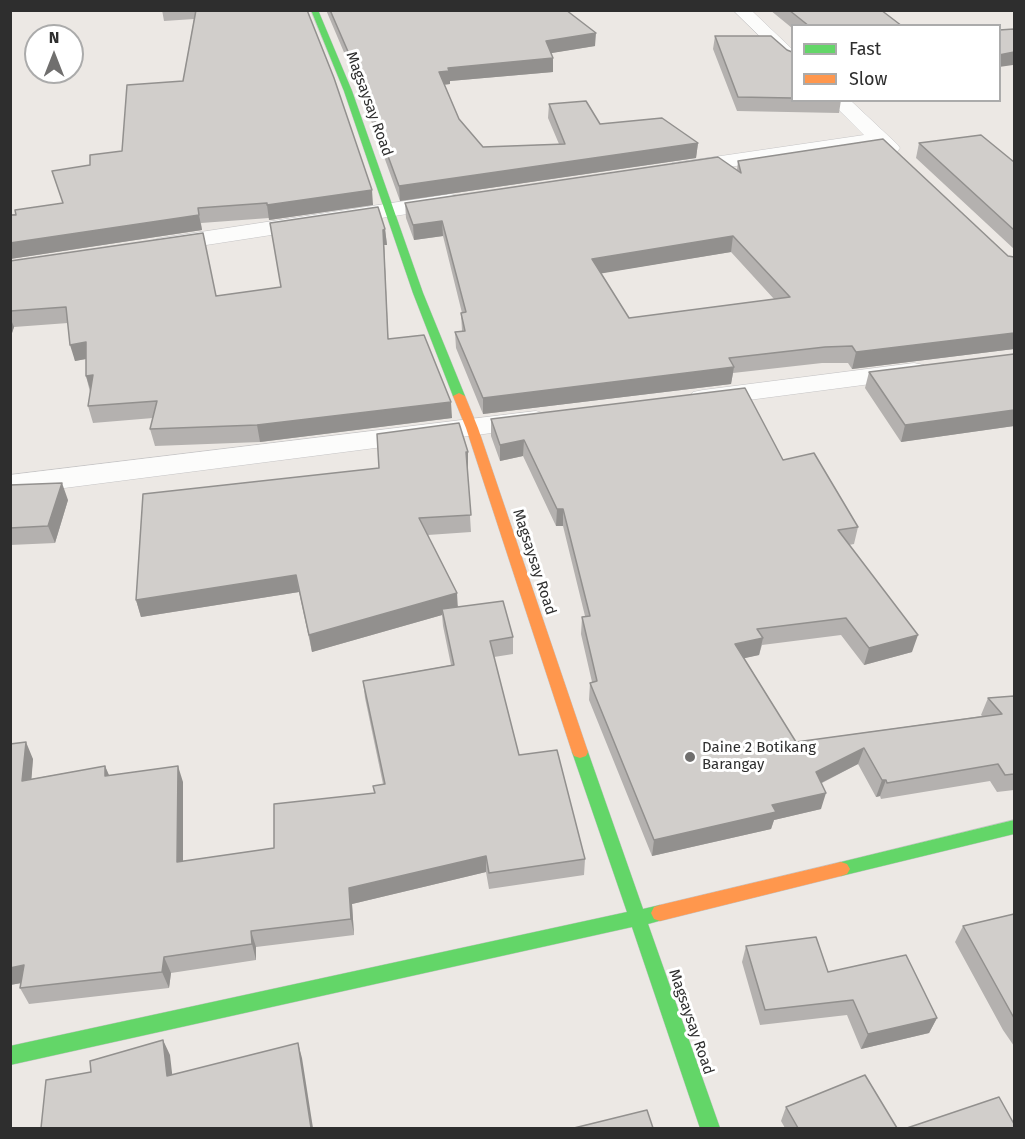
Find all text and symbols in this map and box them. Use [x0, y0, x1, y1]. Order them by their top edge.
north arrow [24, 24, 84, 84]
legend [791, 24, 1001, 102]
text: N [49, 28, 59, 47]
text: Fast [849, 38, 881, 60]
street label: Magsaysay Road [342, 49, 396, 159]
text: Slow [849, 68, 887, 90]
street label: Magsaysay Road [508, 507, 560, 617]
place label: Daine 2 Botikang Barangay [702, 739, 816, 774]
marker: Daine 2 Botikang Barangay [683, 750, 697, 764]
street label: Magsaysay Road [665, 967, 717, 1077]

